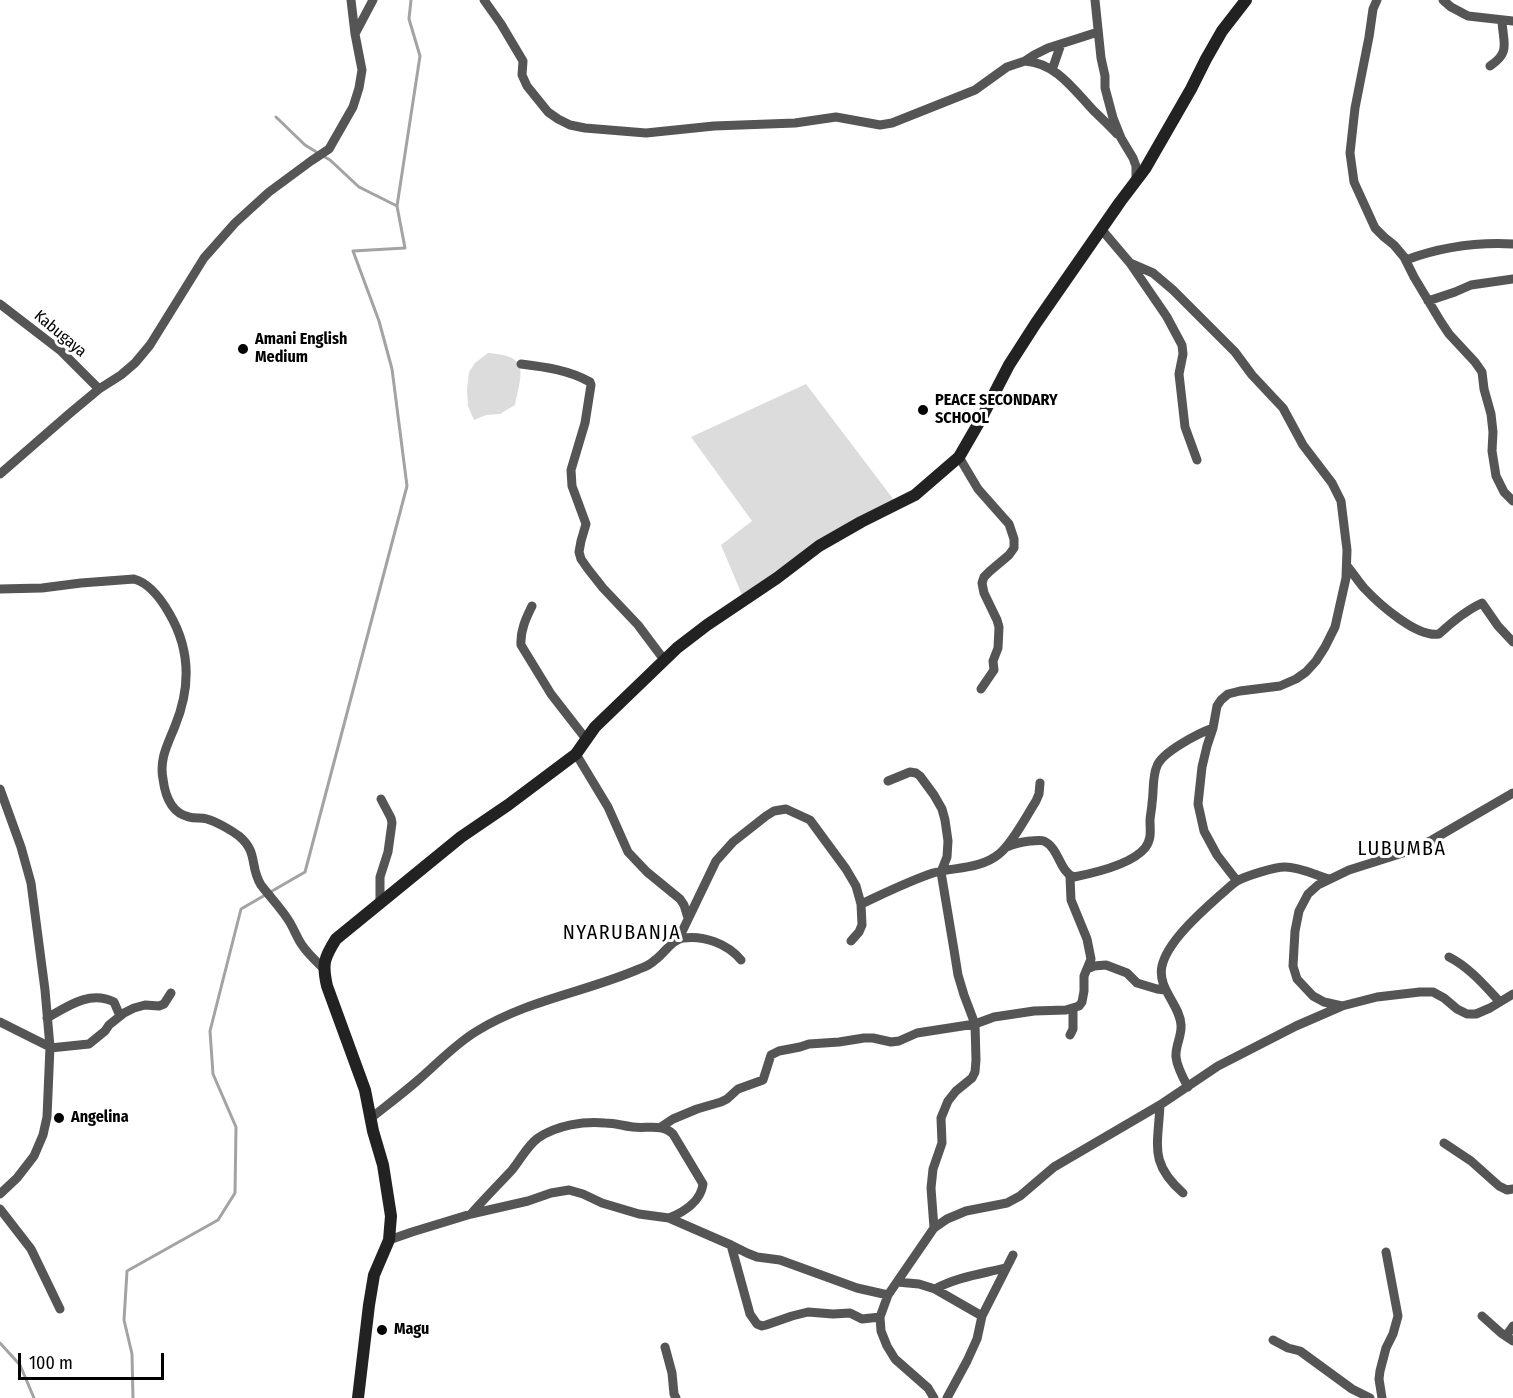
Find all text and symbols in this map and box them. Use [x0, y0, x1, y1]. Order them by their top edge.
street label: Kabugaya [30, 307, 90, 361]
place label: Amani English Medium [255, 330, 347, 368]
marker: Amani English Medium [236, 342, 250, 356]
place label: PEACE SECONDARY SCHOOL [935, 391, 1058, 429]
marker: PEACE SECONDARY SCHOOL [916, 403, 930, 417]
district label: LUBUMBA [1358, 837, 1446, 861]
district label: NYARUBANJA [563, 921, 681, 945]
place label: Angelina [71, 1108, 129, 1128]
marker: Angelina [52, 1111, 66, 1125]
place label: Magu [394, 1320, 429, 1340]
marker: Magu [375, 1323, 389, 1337]
scale bar [21, 1341, 166, 1379]
text: 100 m [29, 1352, 73, 1374]

